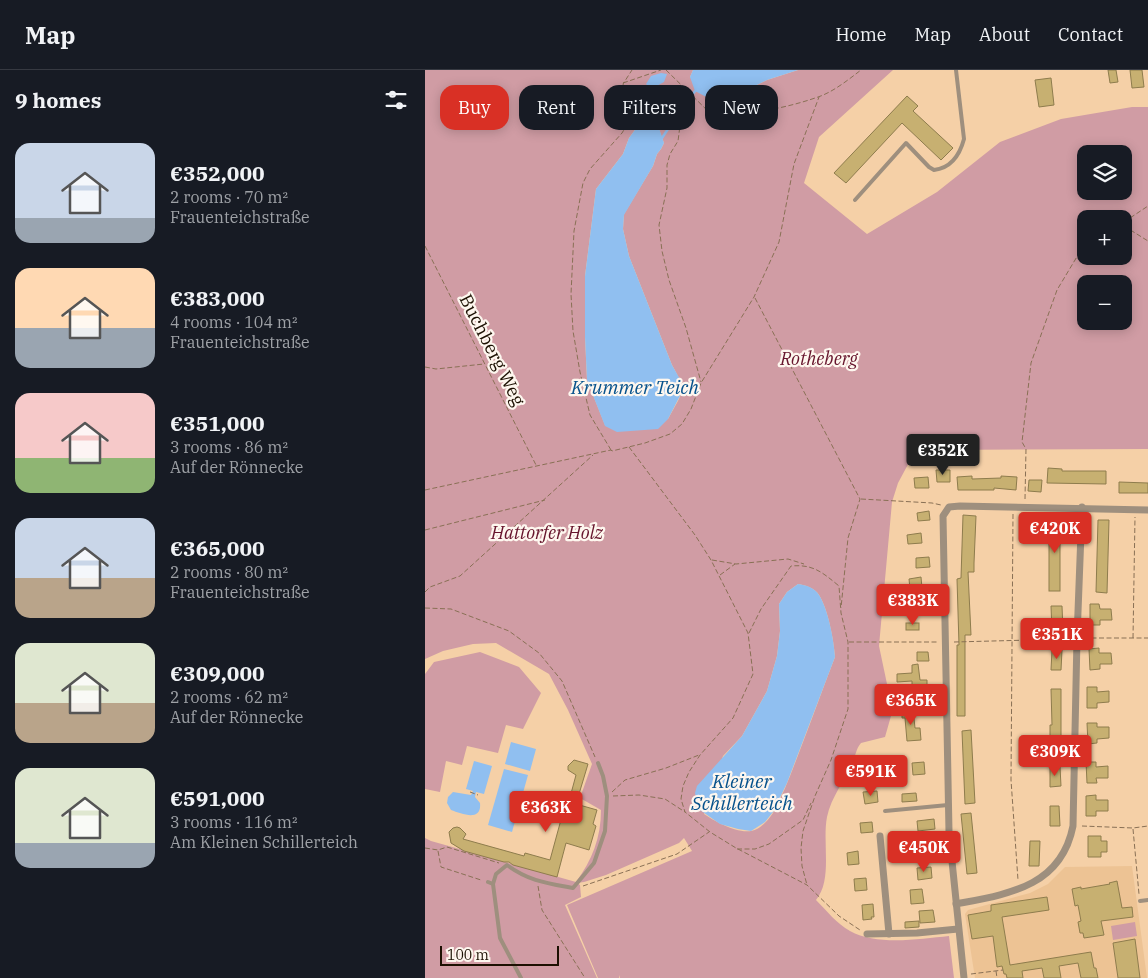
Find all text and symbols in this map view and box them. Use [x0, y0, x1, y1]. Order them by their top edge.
text: Map [25, 19, 75, 51]
text: Home [835, 23, 887, 46]
text: Map [915, 23, 951, 46]
text: About [979, 23, 1030, 46]
text: Contact [1058, 23, 1123, 46]
chip: Buy [440, 85, 509, 130]
chip: Rent [519, 85, 594, 130]
chip: Filters [604, 85, 695, 130]
chip: New [705, 85, 778, 130]
text: 9 homes [15, 86, 101, 114]
icon: filters [382, 86, 410, 114]
map controls [1077, 145, 1132, 330]
button: layers [1077, 145, 1132, 200]
text: €352,000 [170, 159, 265, 187]
icon: home [55, 163, 115, 223]
text: 2 rooms · 70 m² [170, 187, 288, 207]
text: Frauenteichstraße [170, 207, 310, 227]
button: + [1077, 210, 1132, 265]
button: − [1077, 275, 1132, 330]
text: €383,000 [170, 284, 265, 312]
icon: home [55, 288, 115, 348]
street label: Buchberg Weg [454, 290, 531, 410]
text: 4 rooms · 104 m² [170, 312, 298, 332]
text: Frauenteichstraße [170, 332, 310, 352]
park label: Rotheberg [779, 347, 858, 370]
water label: Krummer Teich [570, 375, 699, 399]
text: €351,000 [170, 409, 265, 437]
icon: home [55, 413, 115, 473]
pin: €352K [908, 434, 978, 476]
text: 3 rooms · 86 m² [170, 437, 288, 457]
text: €352K [917, 440, 969, 460]
text: Auf der Rönnecke [170, 457, 303, 477]
pin: €420K [1020, 512, 1090, 554]
text: €420K [1029, 518, 1081, 538]
park label: Hattorfer Holz [490, 521, 604, 544]
text: €365,000 [170, 534, 265, 562]
icon: home [55, 538, 115, 598]
text: 2 rooms · 80 m² [170, 562, 288, 582]
text: Frauenteichstraße [170, 582, 310, 602]
pin: €383K [878, 584, 948, 626]
text: €383K [887, 590, 939, 610]
pin: €351K [1022, 618, 1092, 660]
text: €351K [1031, 624, 1083, 644]
text: €309,000 [170, 659, 265, 687]
icon: home [55, 663, 115, 723]
pin: €365K [876, 684, 946, 726]
text: 2 rooms · 62 m² [170, 687, 288, 707]
text: €365K [885, 690, 937, 710]
text: Auf der Rönnecke [170, 707, 303, 727]
pin: €309K [1020, 734, 1090, 777]
text: €309K [1029, 741, 1081, 761]
pin: €591K [836, 754, 906, 797]
text: €591K [845, 761, 897, 781]
water label: Kleiner Schillerteich [690, 769, 793, 815]
text: €591,000 [170, 784, 265, 812]
icon: home [55, 788, 115, 848]
pin: €363K [511, 790, 581, 833]
text: €363K [520, 797, 572, 817]
text: 3 rooms · 116 m² [170, 812, 298, 832]
pin: €450K [889, 830, 959, 873]
text: Am Kleinen Schillerteich [170, 832, 358, 852]
text: €450K [898, 837, 950, 857]
scale bar [440, 943, 559, 966]
text: 100 m [447, 946, 489, 964]

